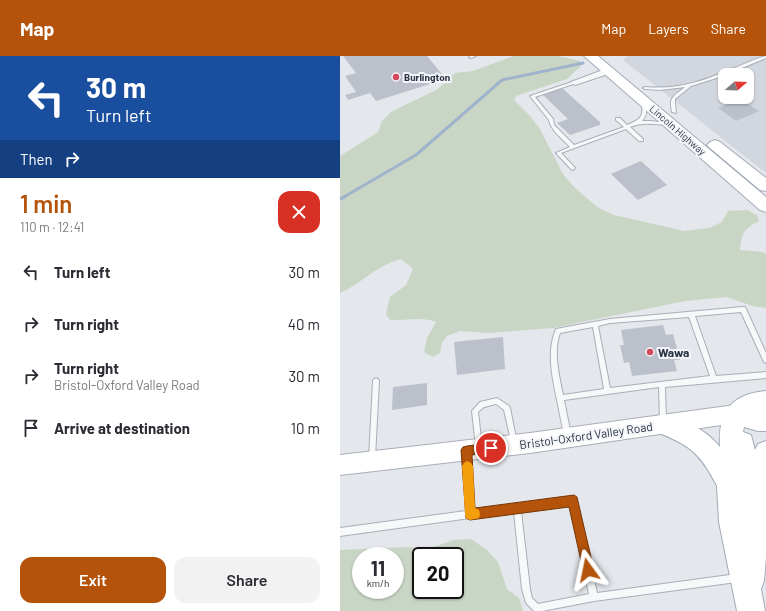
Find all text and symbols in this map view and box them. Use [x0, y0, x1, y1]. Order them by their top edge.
text: Map [20, 17, 54, 40]
text: Map [601, 20, 626, 37]
text: Layers [648, 20, 689, 37]
text: Share [711, 20, 746, 37]
north arrow [718, 68, 754, 104]
map controls [718, 68, 754, 104]
text: 30 m [86, 70, 146, 104]
place label: Burlington [404, 71, 450, 83]
icon: left [20, 72, 72, 124]
marker: Burlington [391, 72, 401, 82]
street label: Lincoln Highway [648, 102, 709, 158]
text: Turn left [86, 104, 152, 126]
icon: right [61, 148, 83, 170]
text: Then [20, 150, 53, 168]
text: 1 min [20, 189, 72, 218]
button: close [278, 191, 320, 233]
text: 110 m · 12:41 [20, 219, 84, 235]
icon: left [20, 261, 42, 283]
text: Turn left [54, 263, 110, 281]
text: 30 m [288, 263, 320, 281]
icon: right [20, 313, 42, 335]
text: Turn right [54, 315, 119, 333]
text: 40 m [288, 315, 320, 333]
place label: Wawa [658, 345, 689, 359]
marker: Wawa [645, 347, 655, 357]
text: Turn right [54, 359, 119, 377]
icon: right [20, 365, 42, 387]
text: 30 m [288, 367, 320, 385]
text: Bristol-Oxford Valley Road [54, 377, 200, 393]
icon: arrive [20, 417, 42, 439]
text: Arrive at destination [54, 419, 190, 437]
text: 10 m [291, 419, 320, 437]
street label: Bristol-Oxford Valley Road [518, 419, 654, 451]
pin [474, 431, 508, 465]
icon: arrive [480, 437, 502, 459]
speed limit sign: 20 [412, 547, 464, 599]
position arrow [567, 549, 609, 591]
text: 11 [371, 556, 385, 580]
button: Exit [20, 557, 166, 603]
button: Share [174, 557, 320, 603]
text: km/h [367, 577, 389, 589]

